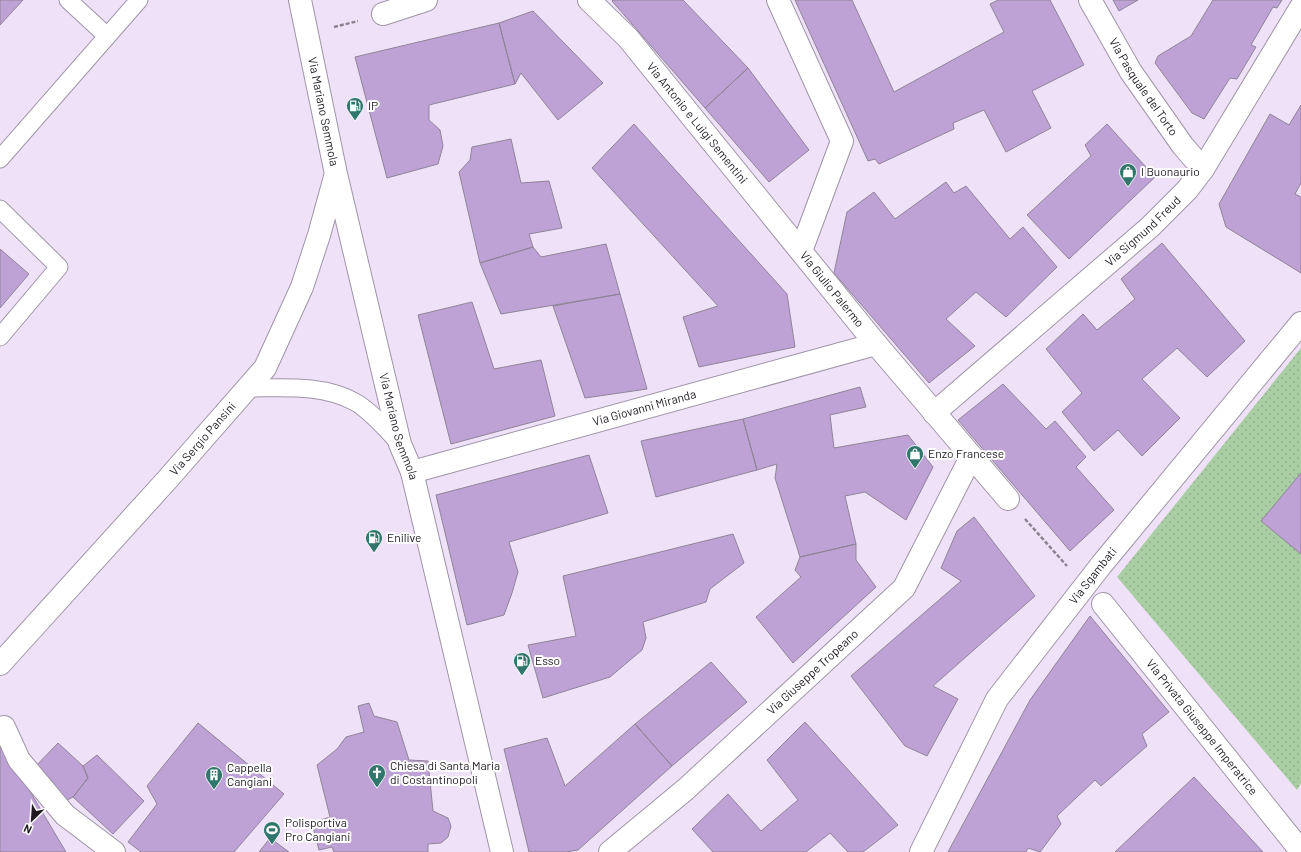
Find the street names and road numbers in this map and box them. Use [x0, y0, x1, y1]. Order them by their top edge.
street label: Via Pasquale del Torto [1107, 35, 1181, 138]
street label: Via Mariano Semmola [306, 56, 342, 167]
street label: Via Antonio e Luigi Sementini [645, 59, 751, 186]
street label: Via Sigmund Freud [1102, 193, 1183, 269]
street label: Via Giulio Palermo [798, 248, 867, 329]
street label: Via Mariano Semmola [377, 371, 422, 481]
street label: Via Giovanni Miranda [591, 386, 697, 428]
street label: Via Sergio Pansini [166, 399, 238, 478]
street label: Via Sgambati [1066, 544, 1119, 606]
street label: Via Giuseppe Tropeano [764, 626, 860, 717]
street label: Via Privata Giuseppe Imperatrice [1144, 656, 1261, 797]

